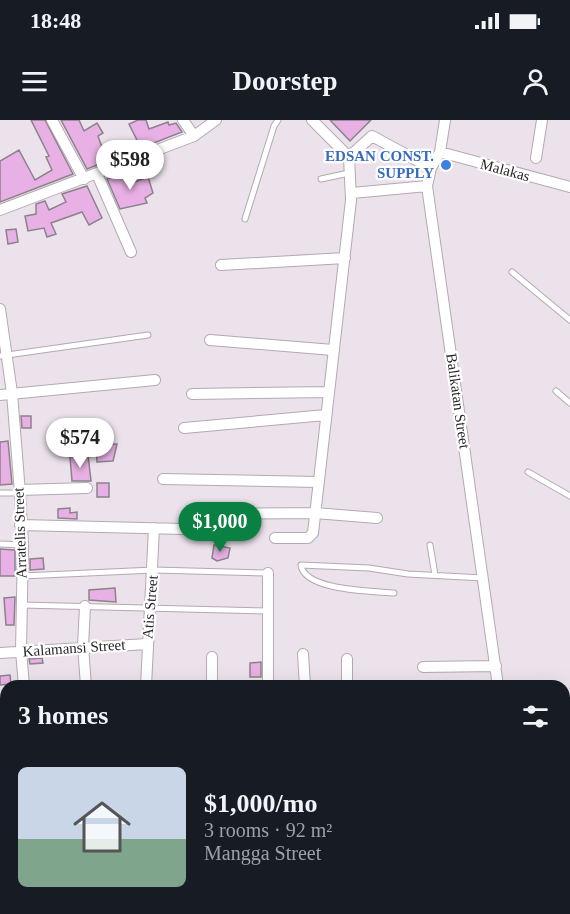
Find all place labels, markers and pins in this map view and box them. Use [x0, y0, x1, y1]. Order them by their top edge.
pin: $598 [94, 140, 166, 191]
place label: EDSAN CONST. SUPPLY [325, 148, 434, 181]
marker: EDSAN CONST. SUPPLY [439, 158, 453, 172]
pin: $574 [44, 418, 116, 469]
pin: $1,000 [171, 502, 269, 553]

